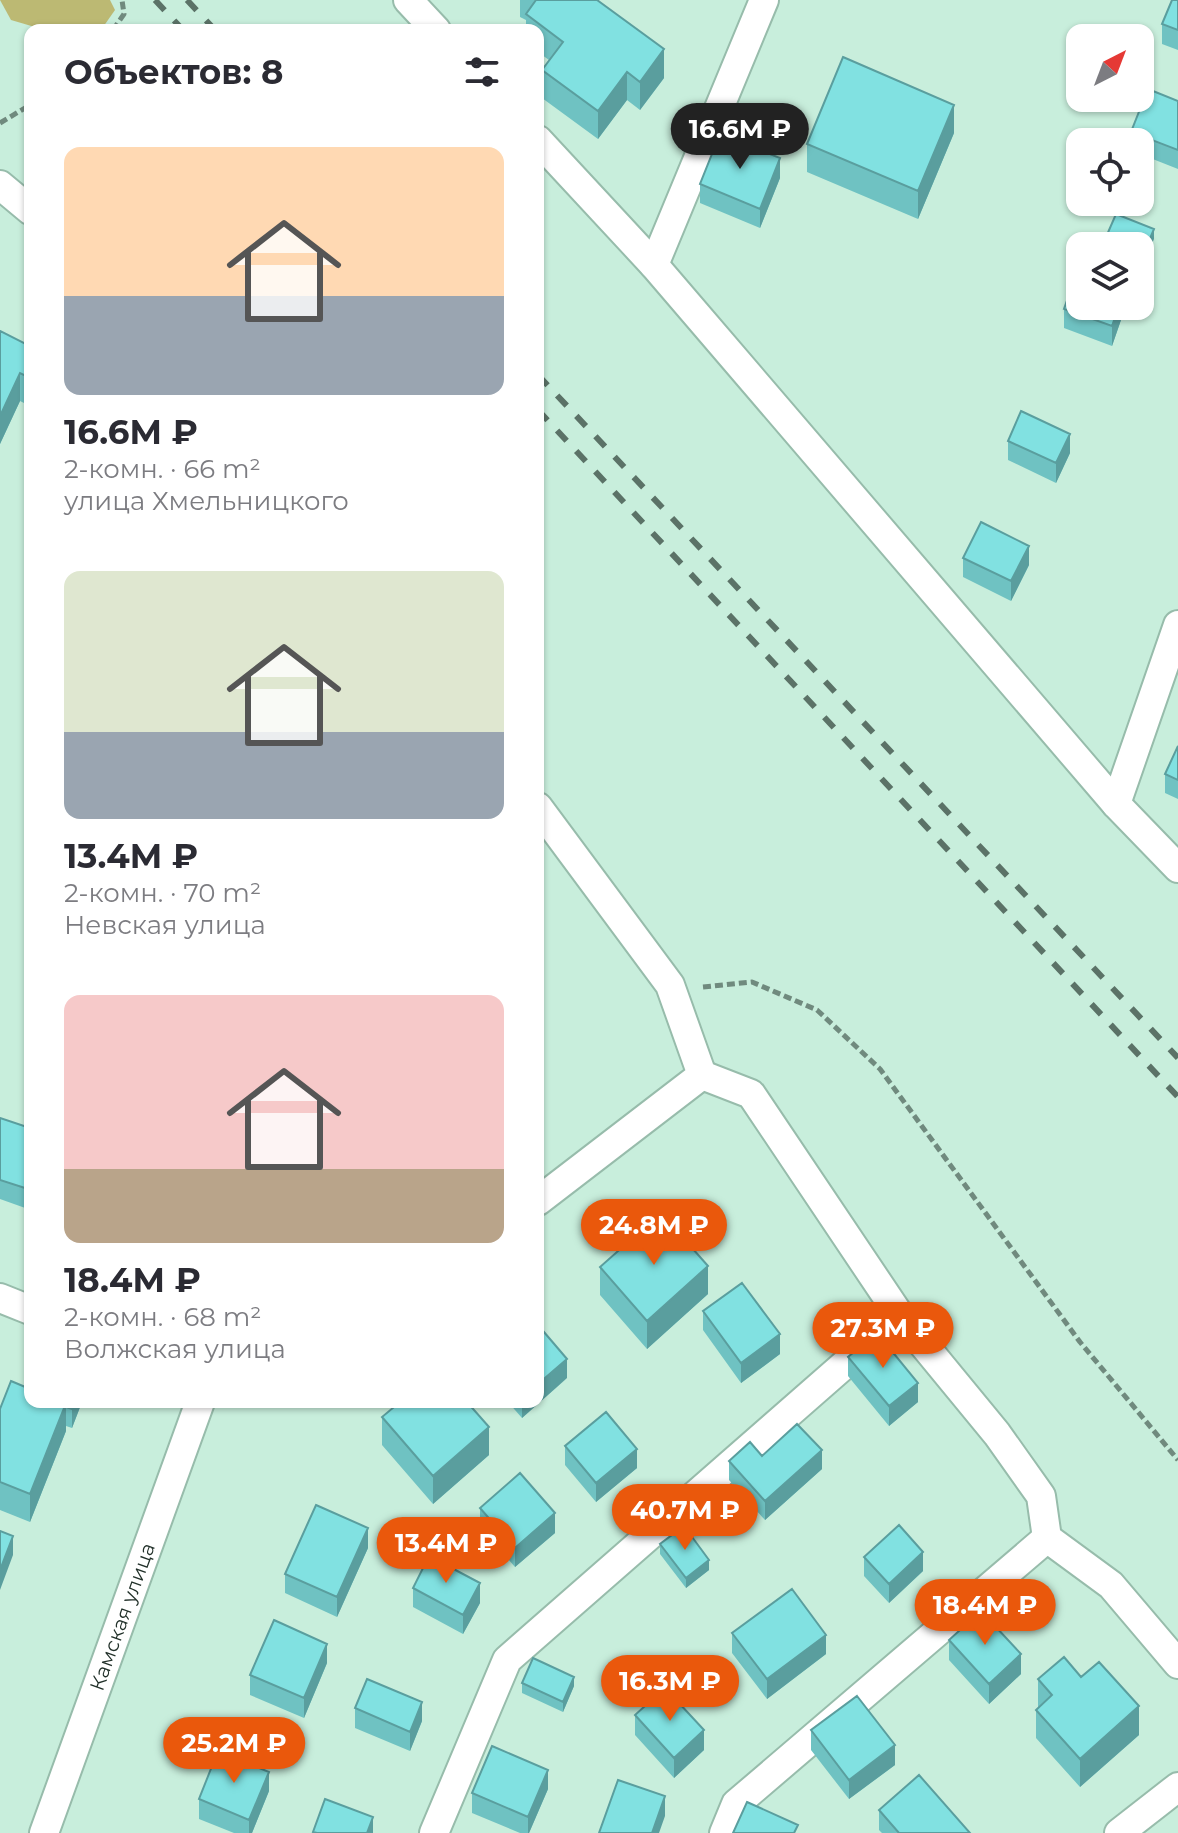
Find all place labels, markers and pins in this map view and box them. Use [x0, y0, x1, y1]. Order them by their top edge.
pin: 16.6M ₽ [666, 103, 814, 171]
pin: 24.8M ₽ [580, 1199, 728, 1267]
pin: 27.3M ₽ [809, 1302, 957, 1370]
pin: 40.7M ₽ [611, 1484, 759, 1552]
pin: 13.4M ₽ [372, 1517, 520, 1585]
pin: 18.4M ₽ [911, 1579, 1059, 1647]
pin: 16.3M ₽ [596, 1655, 744, 1723]
pin: 25.2M ₽ [160, 1717, 308, 1785]

